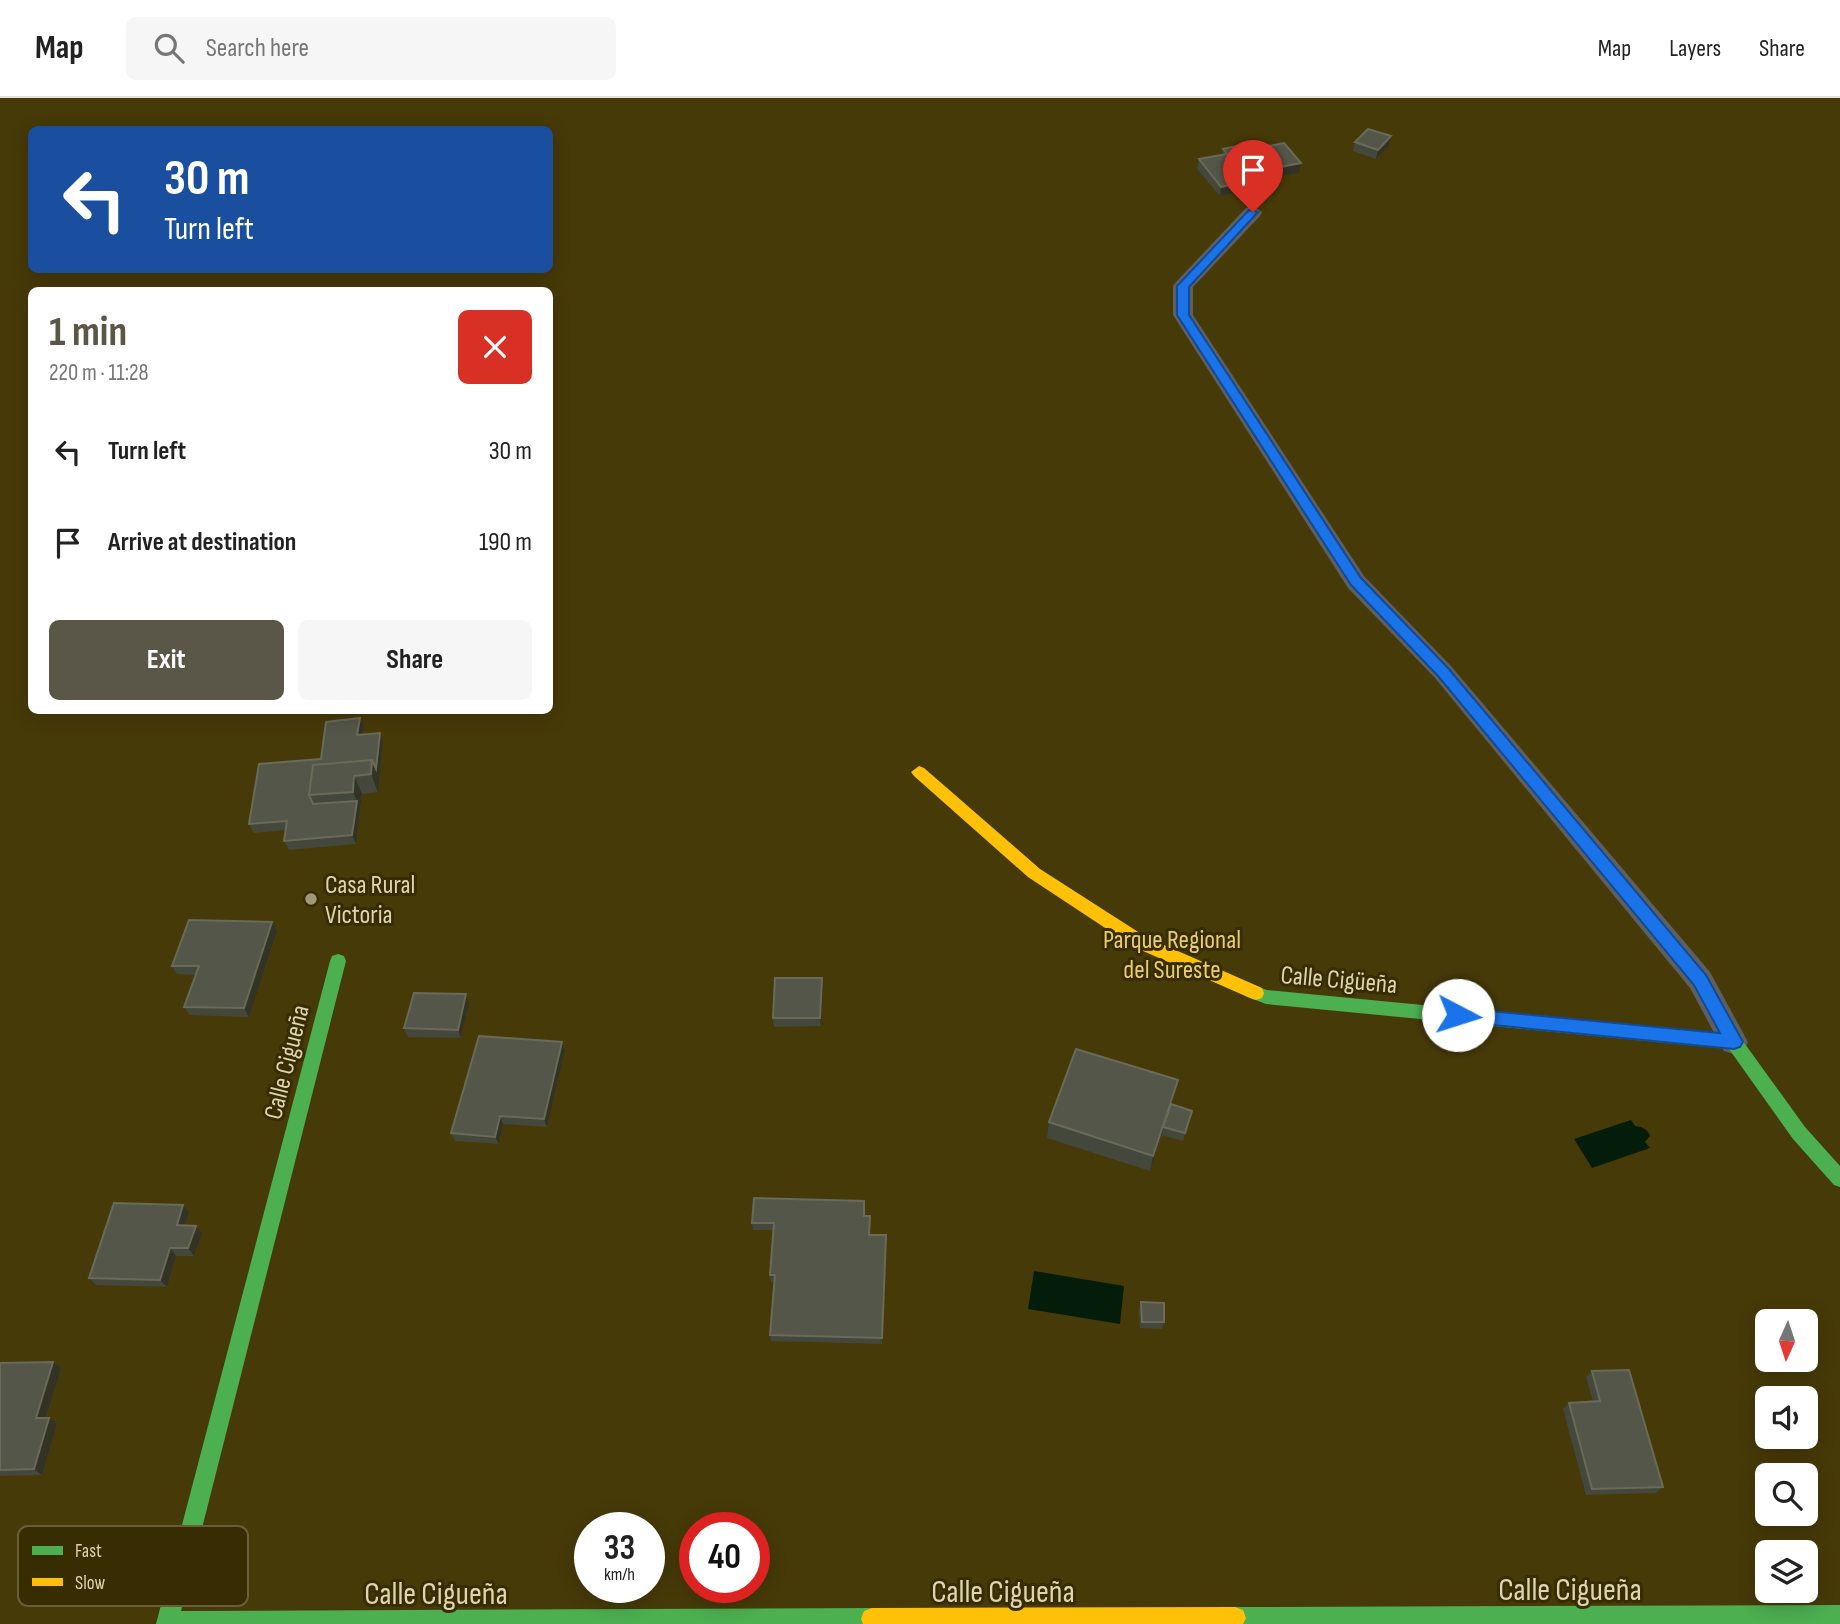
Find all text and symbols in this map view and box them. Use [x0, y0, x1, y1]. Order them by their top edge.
search box [126, 17, 616, 80]
text: Map [35, 28, 84, 68]
icon: search [150, 29, 188, 67]
text: Search here [206, 33, 309, 64]
text: Map [1598, 34, 1631, 63]
text: Layers [1669, 34, 1721, 63]
text: Share [1759, 34, 1805, 63]
pin [1223, 140, 1283, 212]
text: 30 m [164, 150, 249, 209]
icon: arrive [1234, 151, 1272, 189]
icon: left [49, 154, 140, 245]
text: Turn left [164, 210, 254, 249]
text: 1 min [49, 307, 127, 358]
button: close [458, 310, 532, 384]
text: 220 m · 11:28 [49, 359, 149, 387]
icon: left [49, 433, 87, 471]
text: Turn left [108, 436, 186, 467]
text: 30 m [489, 436, 532, 467]
icon: arrive [49, 524, 87, 562]
text: Arrive at destination [108, 527, 296, 558]
text: 190 m [479, 527, 532, 558]
button: Exit [49, 620, 284, 700]
button: Share [298, 620, 532, 700]
place label: Casa Rural Victoria [325, 870, 415, 931]
marker: Casa Rural Victoria [303, 891, 319, 907]
park label: Parque Regional del Sureste [1103, 925, 1241, 986]
street label: Calle Cigüeña [1279, 960, 1398, 1001]
position arrow [1421, 978, 1495, 1052]
street label: Calle Cigueña [258, 1002, 317, 1123]
north arrow [1755, 1309, 1818, 1372]
map controls [1755, 1309, 1818, 1603]
button: sound [1755, 1386, 1818, 1449]
button: search [1755, 1463, 1818, 1526]
speed limit sign: 40 [679, 1512, 770, 1603]
legend [18, 1526, 248, 1606]
text: 33 [604, 1527, 635, 1570]
text: Fast [75, 1540, 102, 1563]
button: layers [1755, 1540, 1818, 1603]
text: km/h [604, 1564, 635, 1585]
street label: Calle Cigueña [1498, 1571, 1642, 1610]
text: Slow [75, 1572, 105, 1595]
street label: Calle Cigueña [931, 1573, 1075, 1612]
street label: Calle Cigueña [364, 1575, 508, 1614]

